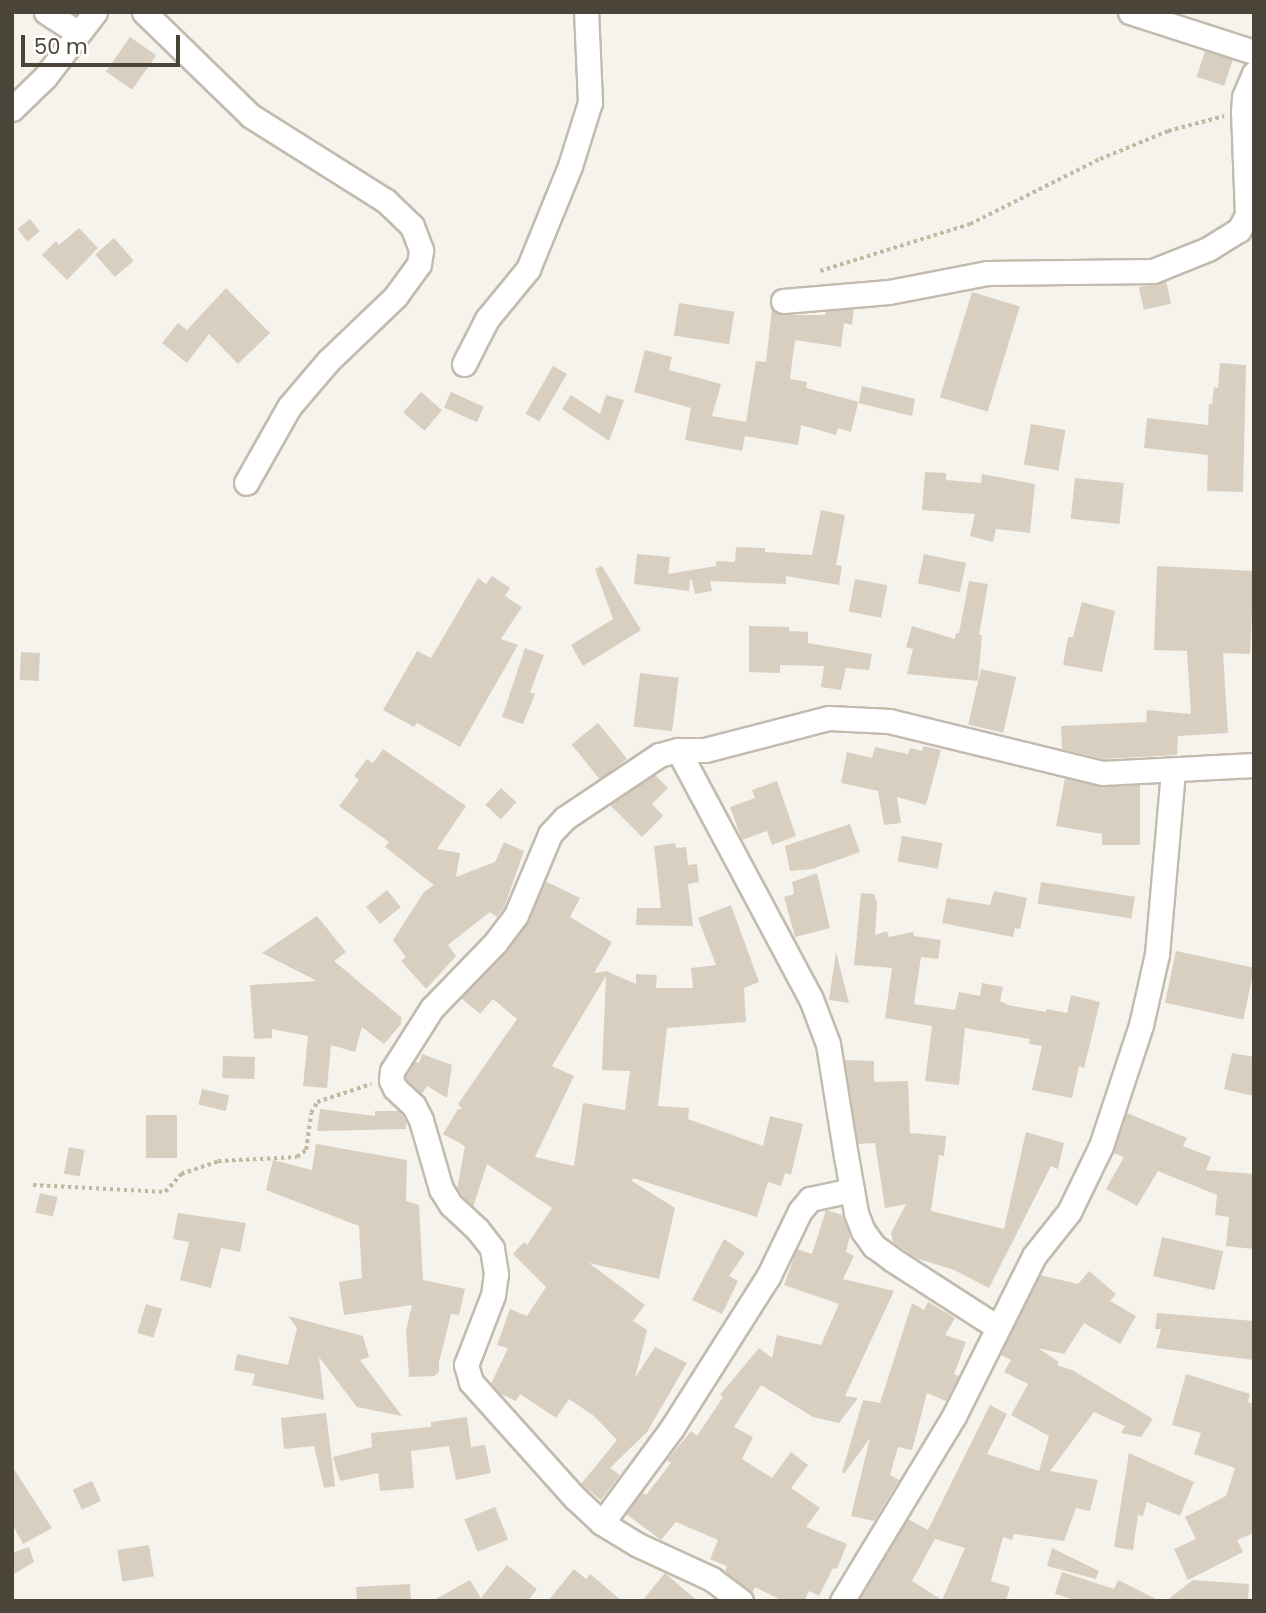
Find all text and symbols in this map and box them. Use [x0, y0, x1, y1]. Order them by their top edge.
scale bar [24, 21, 184, 65]
text: 50 m [34, 32, 88, 61]

